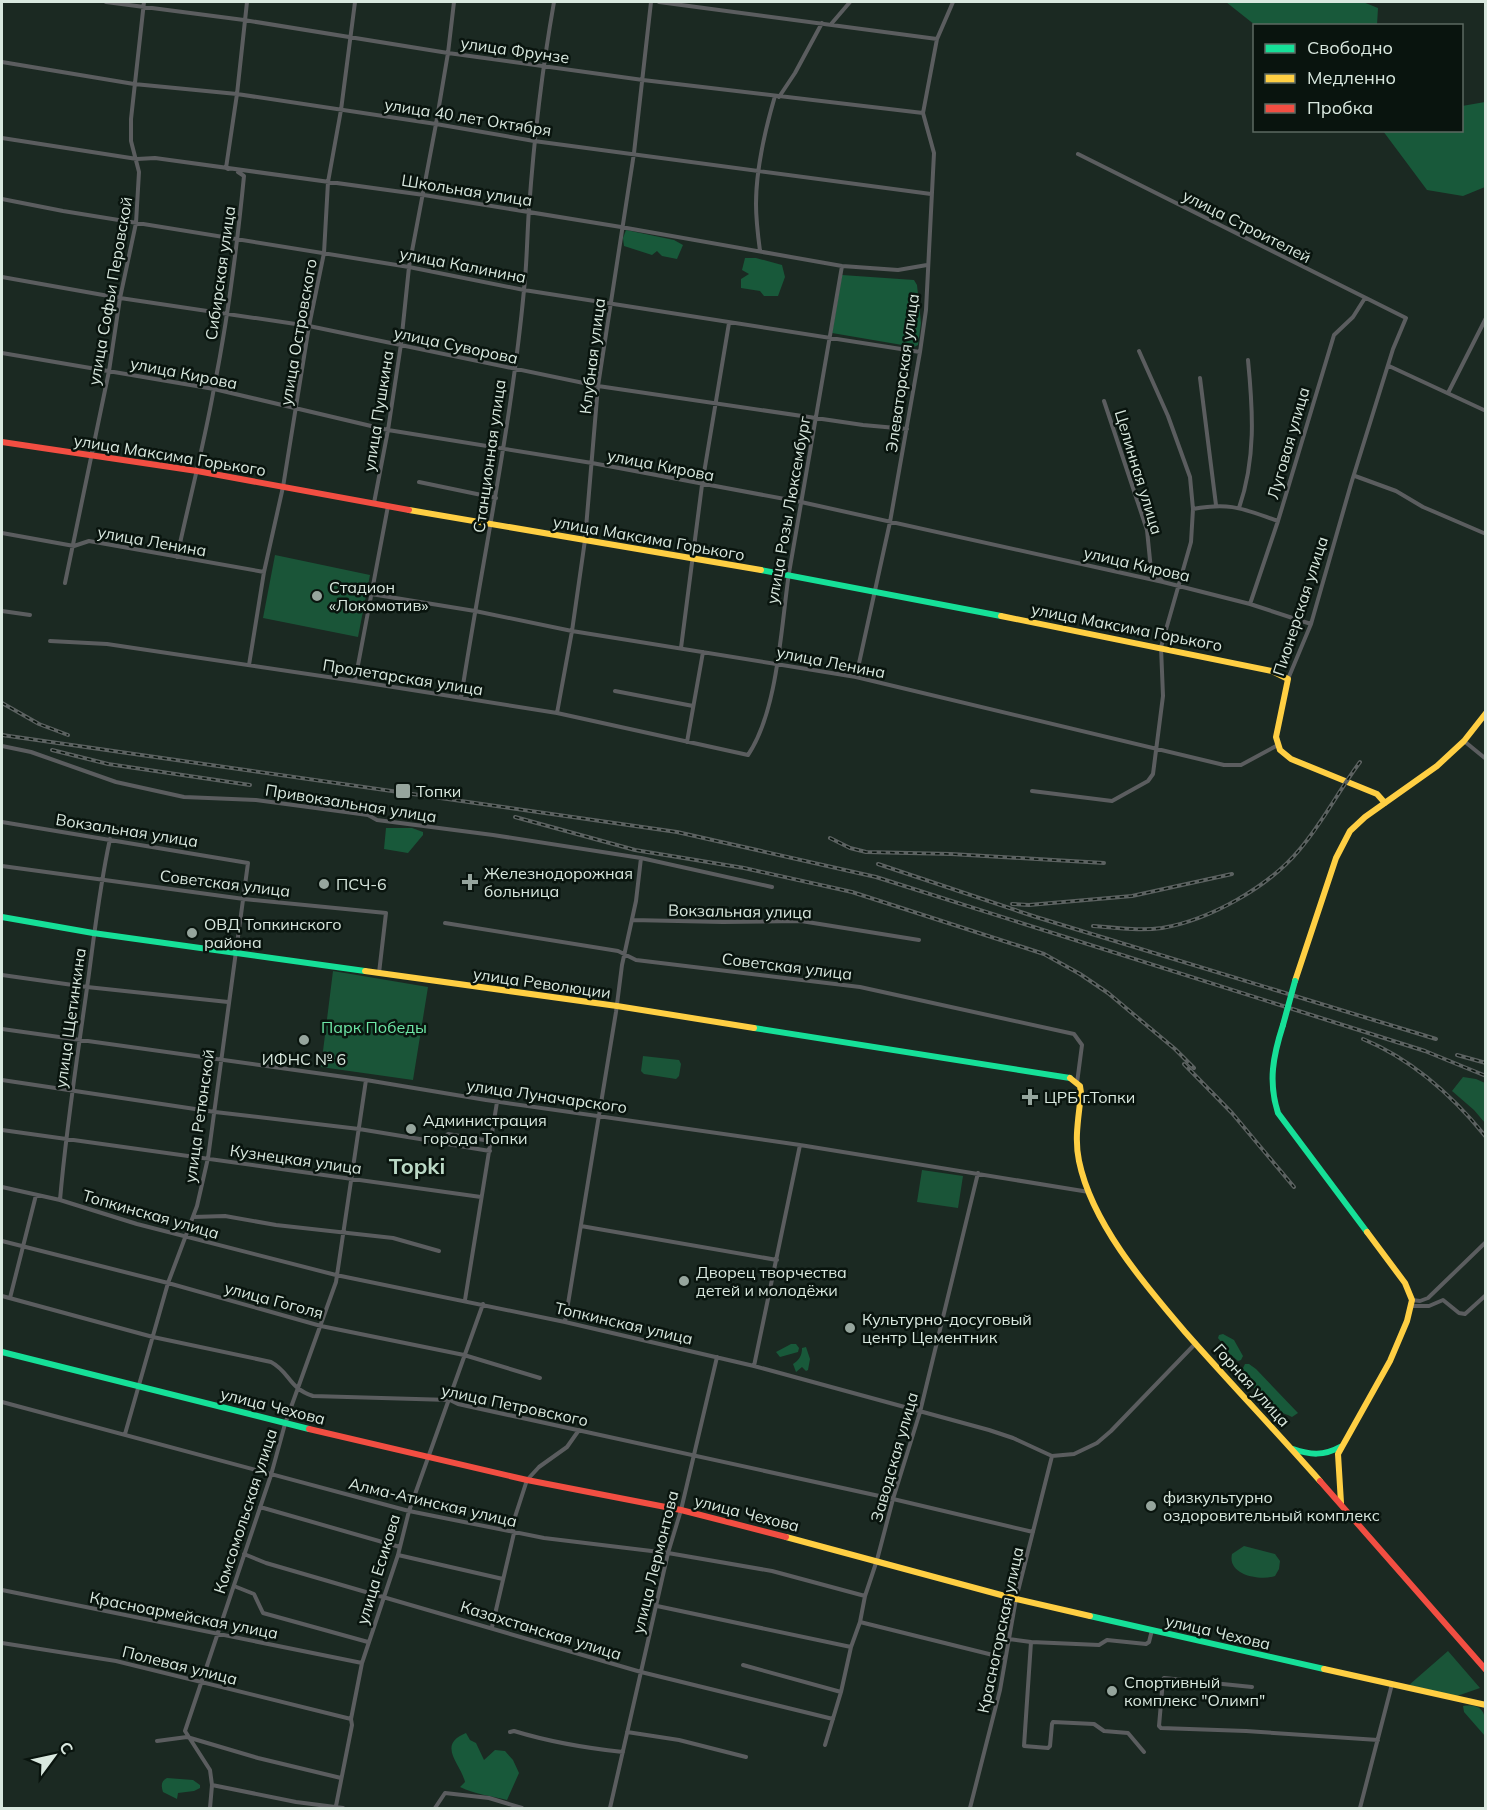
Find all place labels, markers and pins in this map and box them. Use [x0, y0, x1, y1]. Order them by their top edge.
place label: Стадион «Локомотив» [329, 577, 428, 615]
marker: Стадион «Локомотив» [310, 589, 324, 603]
place label: Топки [416, 781, 461, 801]
marker: Топки [394, 782, 412, 800]
place label: Железнодорожная больница [484, 863, 633, 901]
marker: Железнодорожная больница [461, 873, 479, 891]
place label: ПСЧ-6 [336, 874, 387, 894]
marker: ПСЧ-6 [317, 877, 331, 891]
place label: ОВД Топкинского района [204, 914, 342, 952]
marker: ОВД Топкинского района [185, 926, 199, 940]
marker: ИФНС № 6 [297, 1033, 311, 1047]
place label: ИФНС № 6 [262, 1049, 346, 1069]
place label: ЦРБ г.Топки [1044, 1087, 1135, 1107]
marker: ЦРБ г.Топки [1021, 1088, 1039, 1106]
place label: Администрация города Топки [423, 1110, 547, 1148]
marker: Администрация города Топки [404, 1122, 418, 1136]
place label: Дворец творчества детей и молодёжи [696, 1262, 847, 1300]
marker: Дворец творчества детей и молодёжи [677, 1274, 691, 1288]
place label: Культурно-досуговый центр Цементник [862, 1309, 1032, 1347]
marker: Культурно-досуговый центр Цементник [843, 1321, 857, 1335]
place label: физкультурно оздоровительный комплекс [1163, 1487, 1380, 1525]
marker: физкультурно оздоровительный комплекс [1144, 1499, 1158, 1513]
place label: Спортивный комплекс "Олимп" [1124, 1672, 1265, 1710]
marker: Спортивный комплекс "Олимп" [1105, 1684, 1119, 1698]

